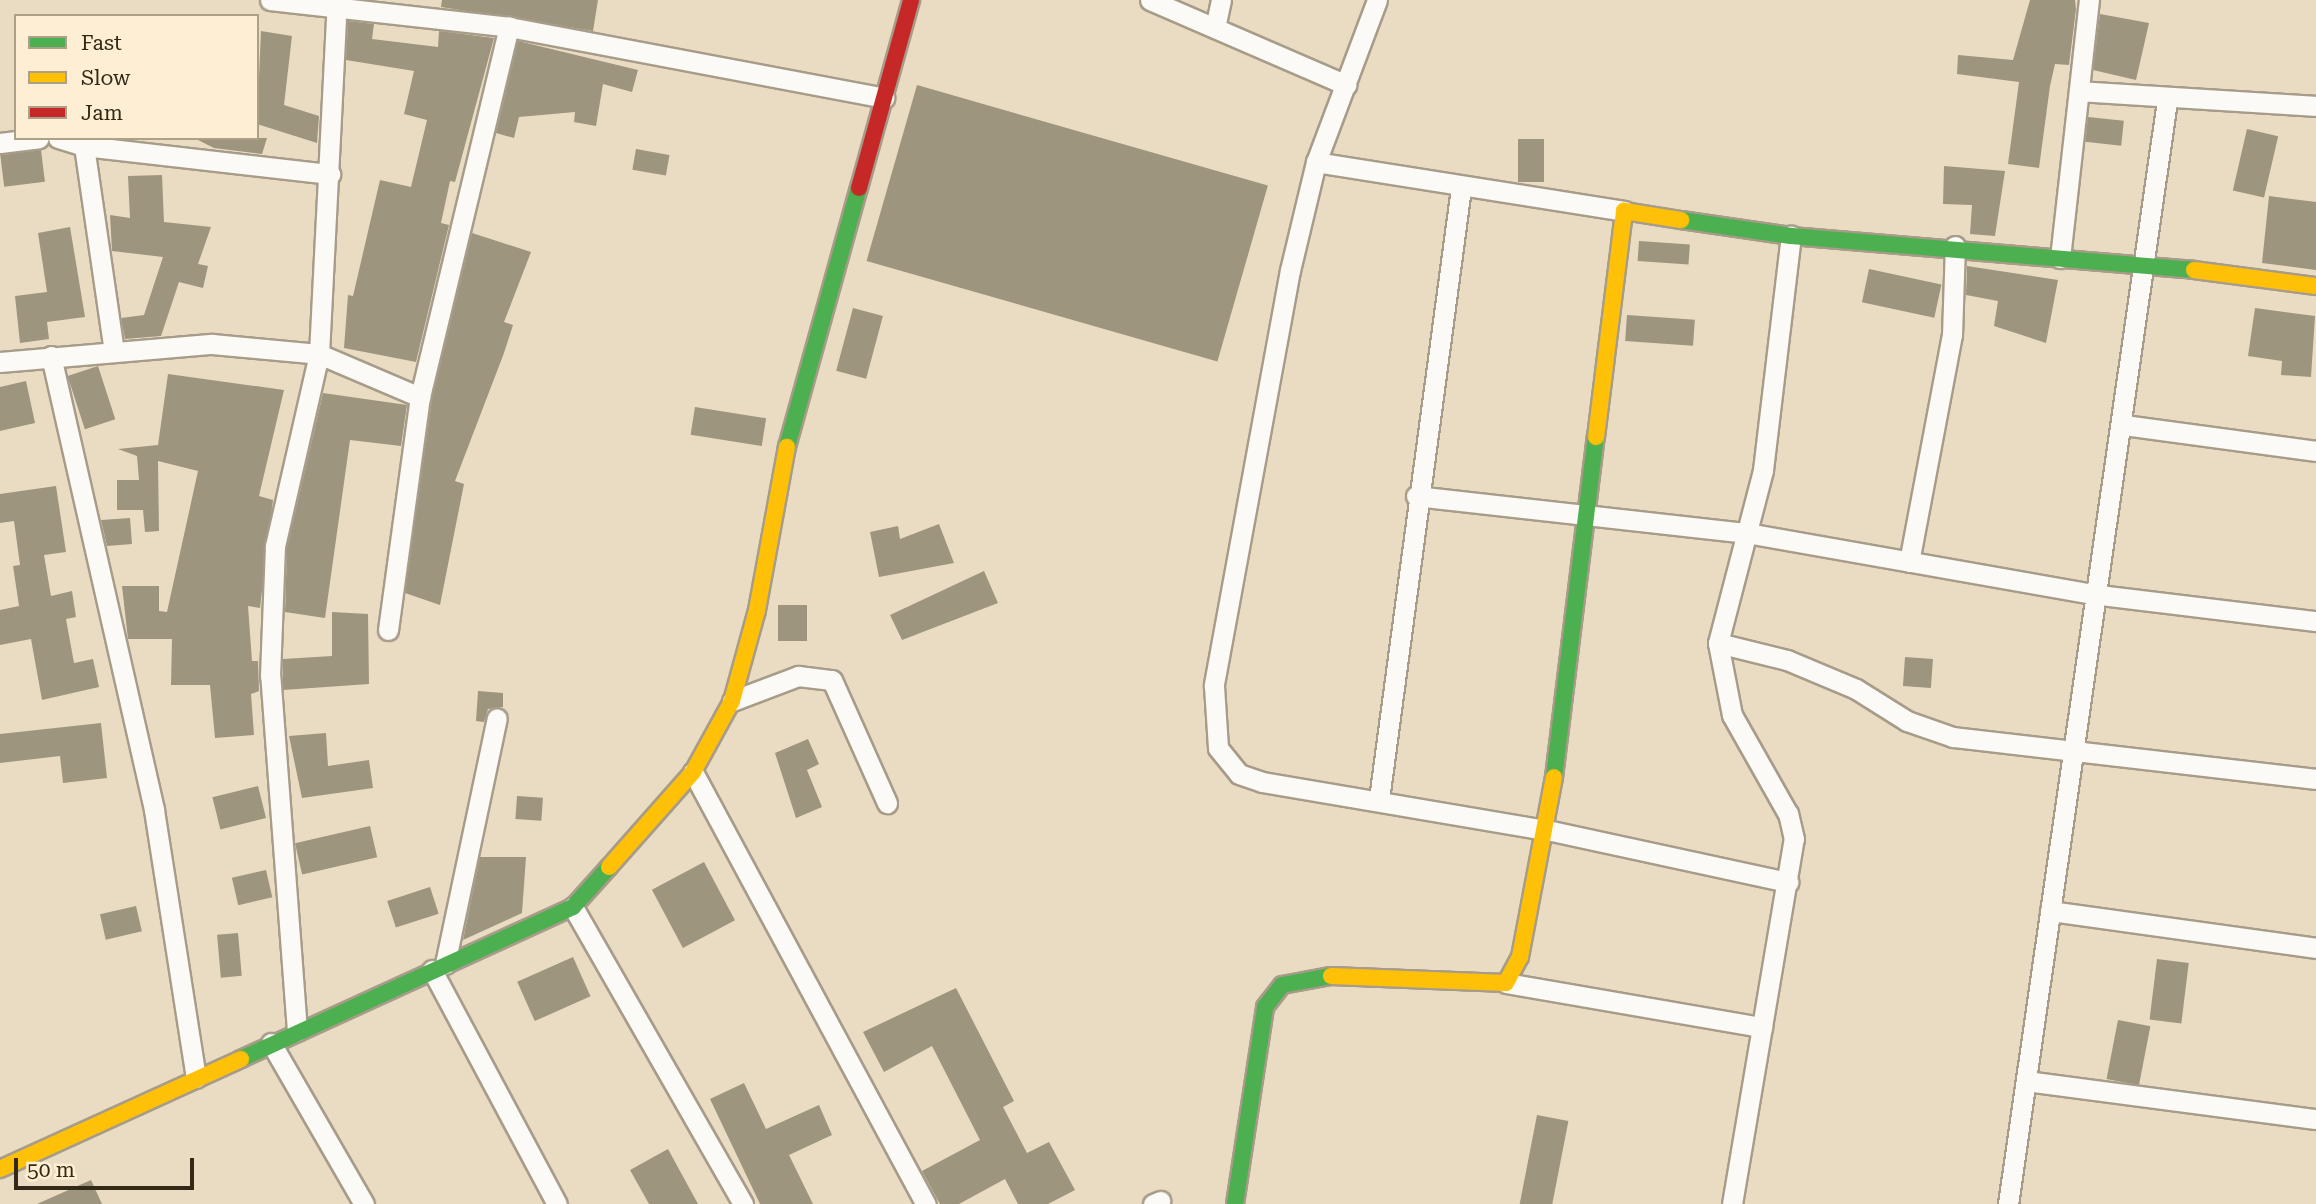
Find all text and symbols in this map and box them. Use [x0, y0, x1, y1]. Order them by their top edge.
legend [14, 14, 259, 140]
text: Fast [81, 31, 122, 55]
text: Slow [81, 66, 130, 90]
text: Jam [81, 101, 123, 125]
scale bar [18, 1144, 198, 1188]
text: 50 m [27, 1158, 75, 1182]

